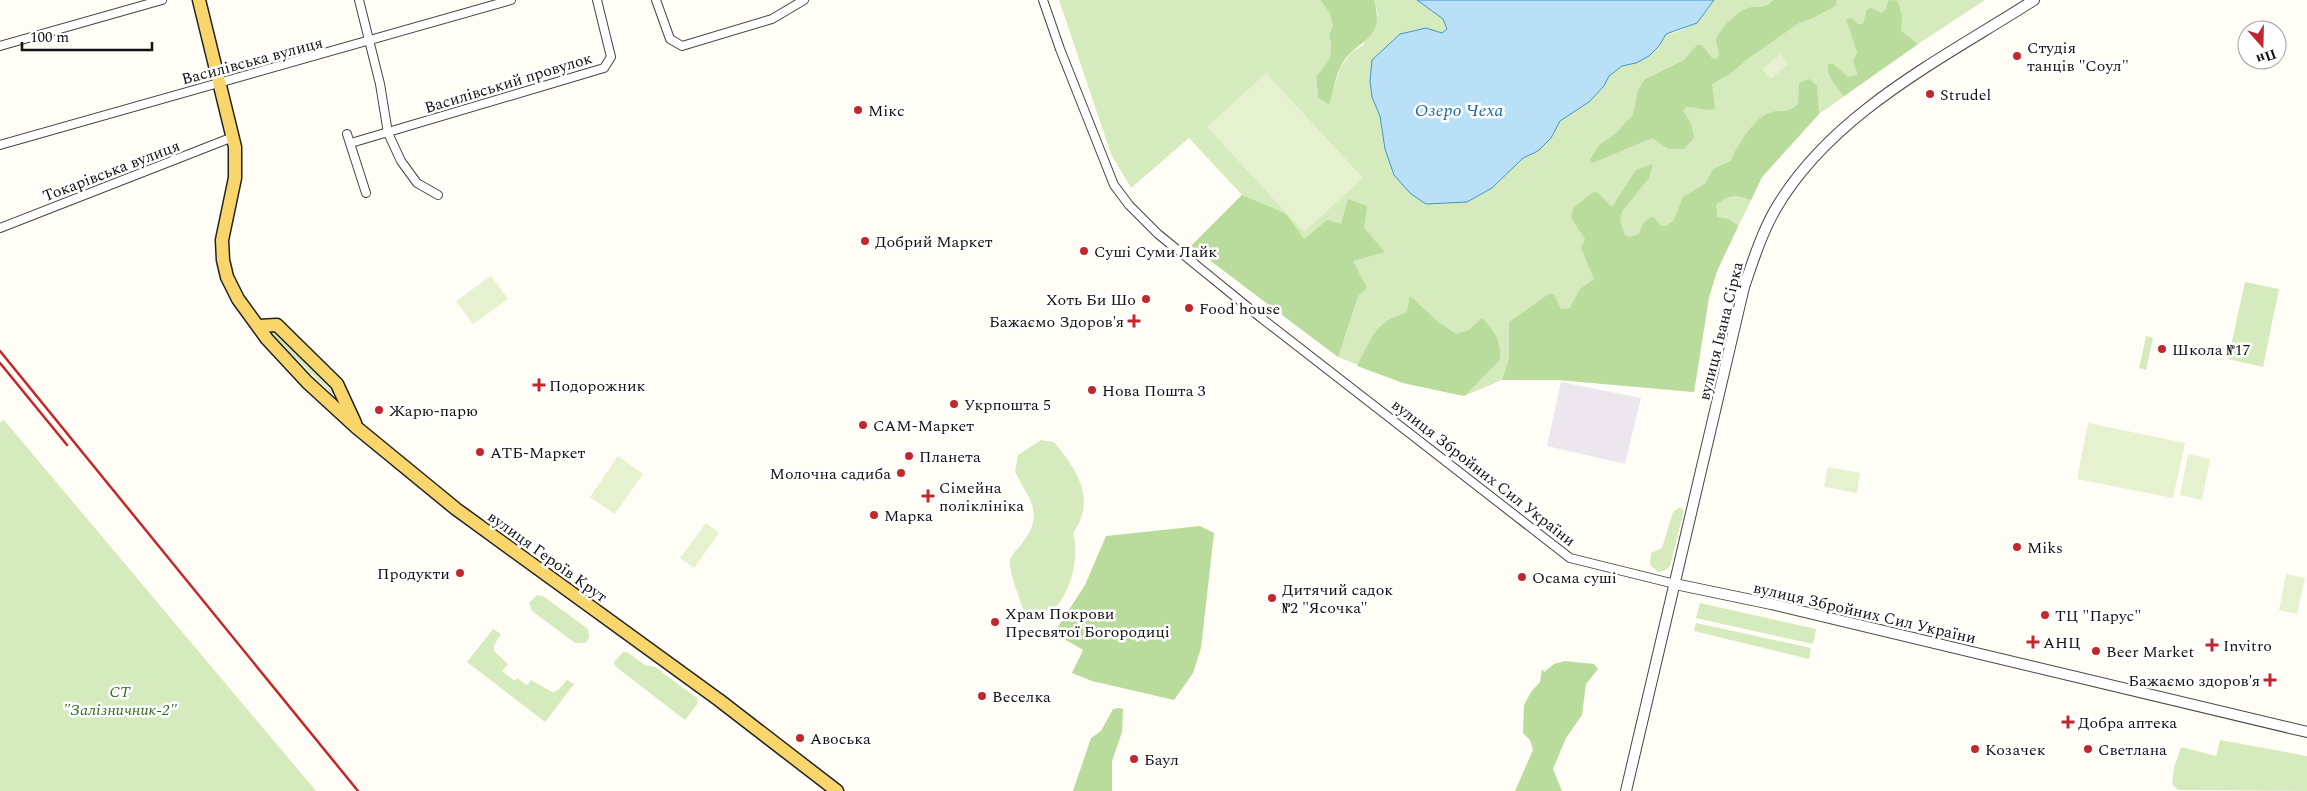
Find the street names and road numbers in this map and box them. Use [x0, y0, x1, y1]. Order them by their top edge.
street label: Василівська вулиця [179, 31, 326, 91]
street label: Василівський провулок [421, 46, 595, 120]
street label: Токарівська вулиця [39, 134, 183, 208]
street label: вулиця Івана Сірка [1692, 259, 1750, 403]
street label: вулиця Збройних Сил України [1386, 393, 1581, 552]
street label: вулиця Героїв Крут [482, 505, 613, 609]
street label: вулиця Збройних Сил України [1751, 576, 1979, 650]

